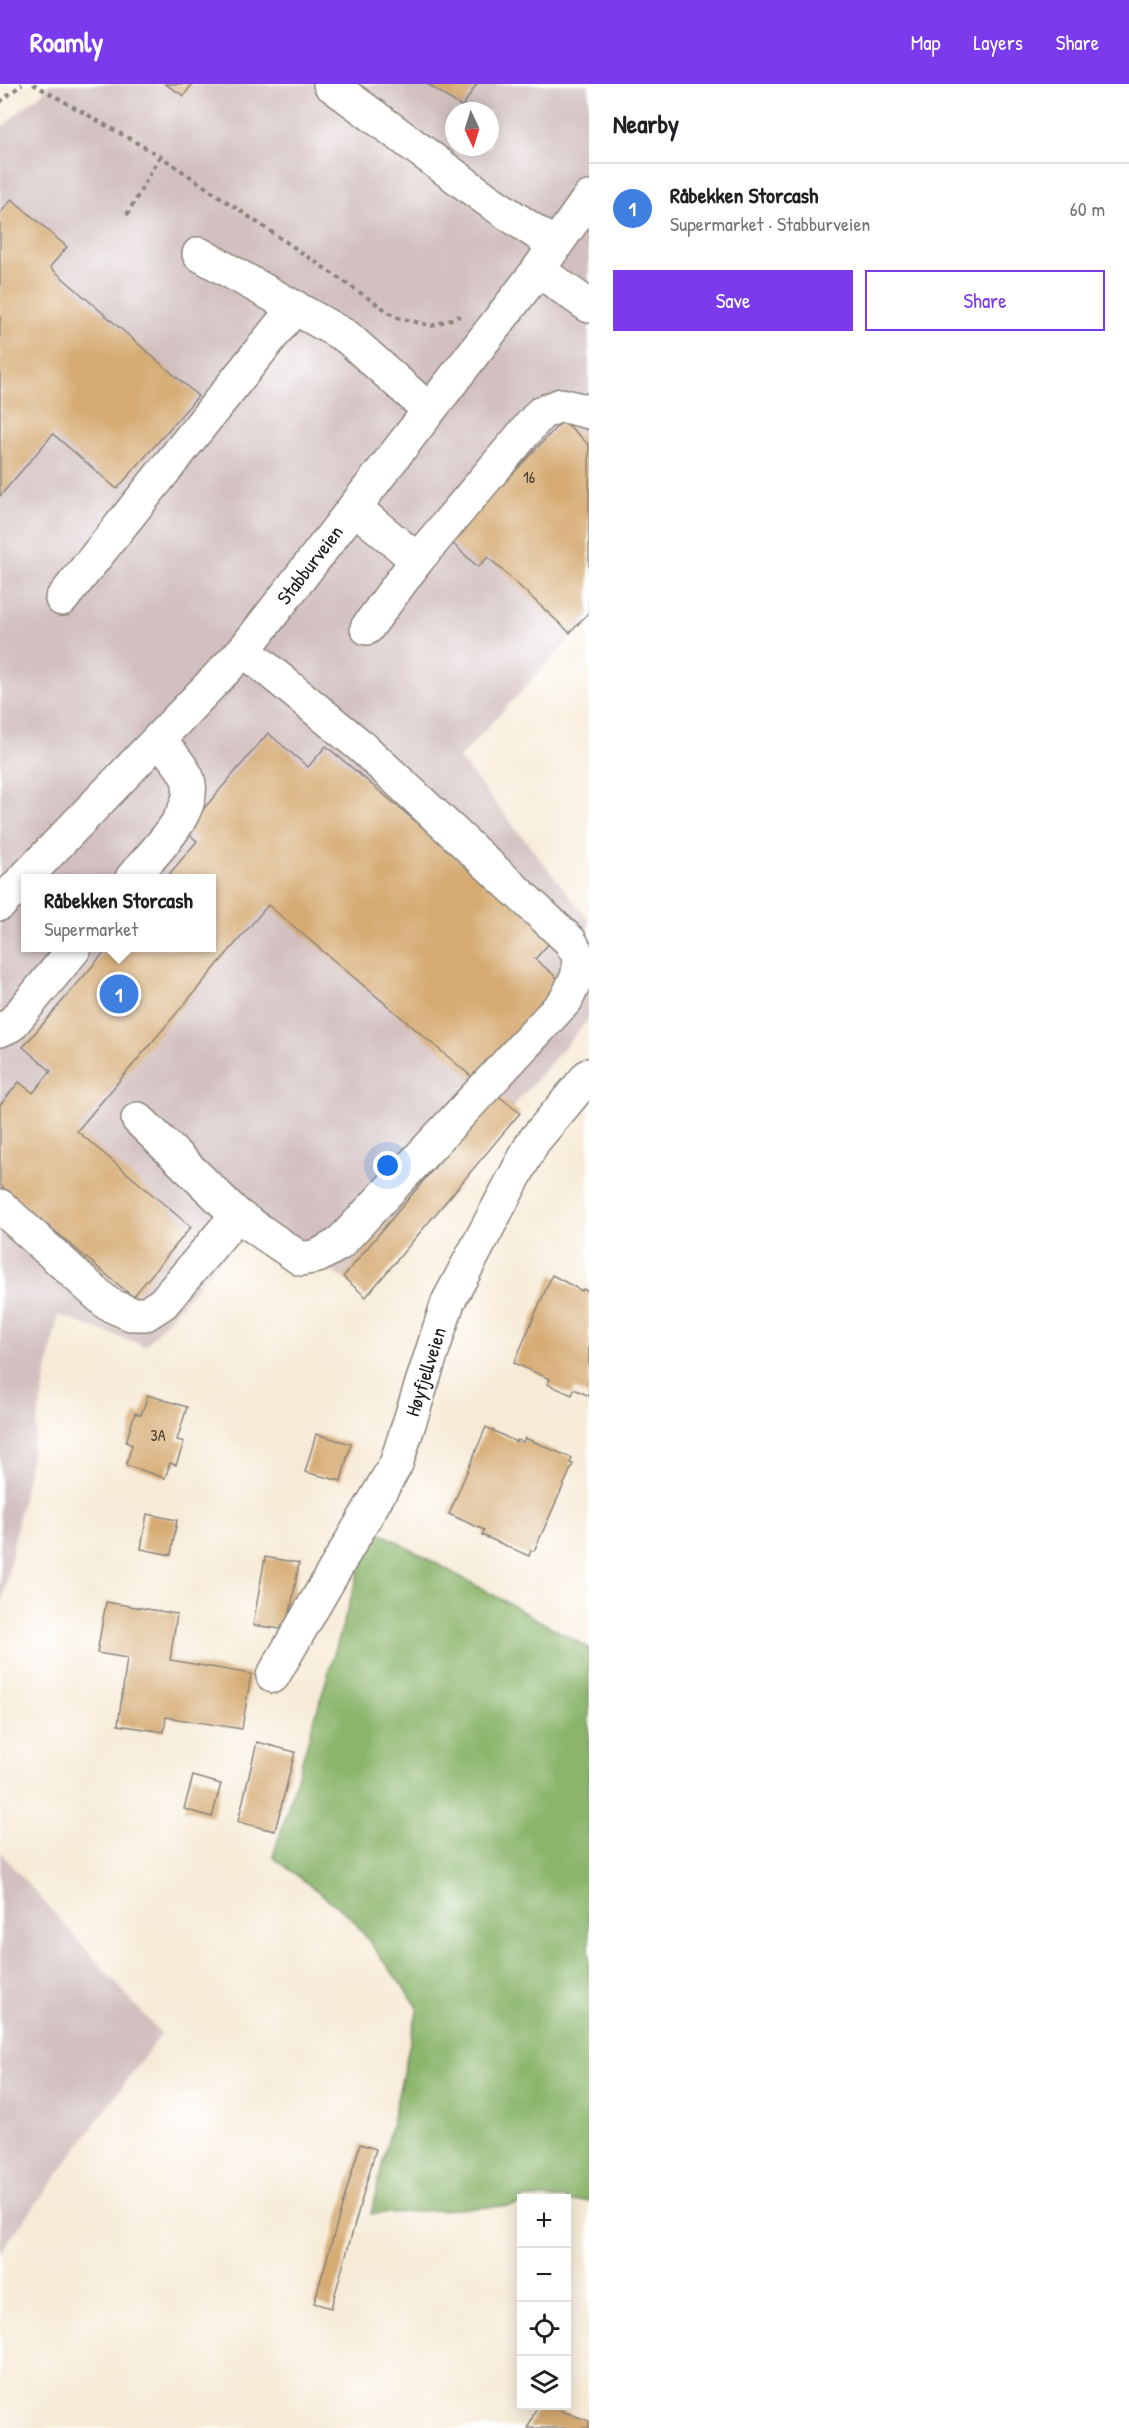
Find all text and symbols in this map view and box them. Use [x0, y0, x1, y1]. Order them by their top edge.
text: Roamly [30, 23, 103, 61]
text: Map [911, 28, 940, 57]
text: Layers [973, 28, 1023, 57]
text: Share [1056, 28, 1099, 57]
north arrow [445, 102, 499, 156]
text: Nearby [613, 106, 679, 141]
text: Råbekken Storcash [670, 180, 818, 210]
text: 1 [629, 195, 636, 222]
text: 60 m [1070, 195, 1105, 222]
text: Supermarket · Stabburveien [670, 210, 870, 237]
button: Save [613, 270, 853, 331]
button: Share [865, 270, 1105, 331]
house number: 16 [523, 466, 535, 488]
street label: Stabburveien [270, 519, 349, 610]
popup [21, 874, 216, 952]
text: Råbekken Storcash [44, 885, 193, 915]
text: Supermarket [44, 915, 138, 942]
pin: 1 [100, 972, 138, 1016]
your location [373, 1151, 402, 1180]
street label: Høyfjellveien [398, 1324, 452, 1420]
house number: 3A [151, 1424, 166, 1446]
map controls [517, 2194, 571, 2410]
button: + [517, 2194, 571, 2248]
button: − [517, 2248, 571, 2302]
button: locate [517, 2302, 571, 2356]
button: layers [517, 2356, 571, 2410]

